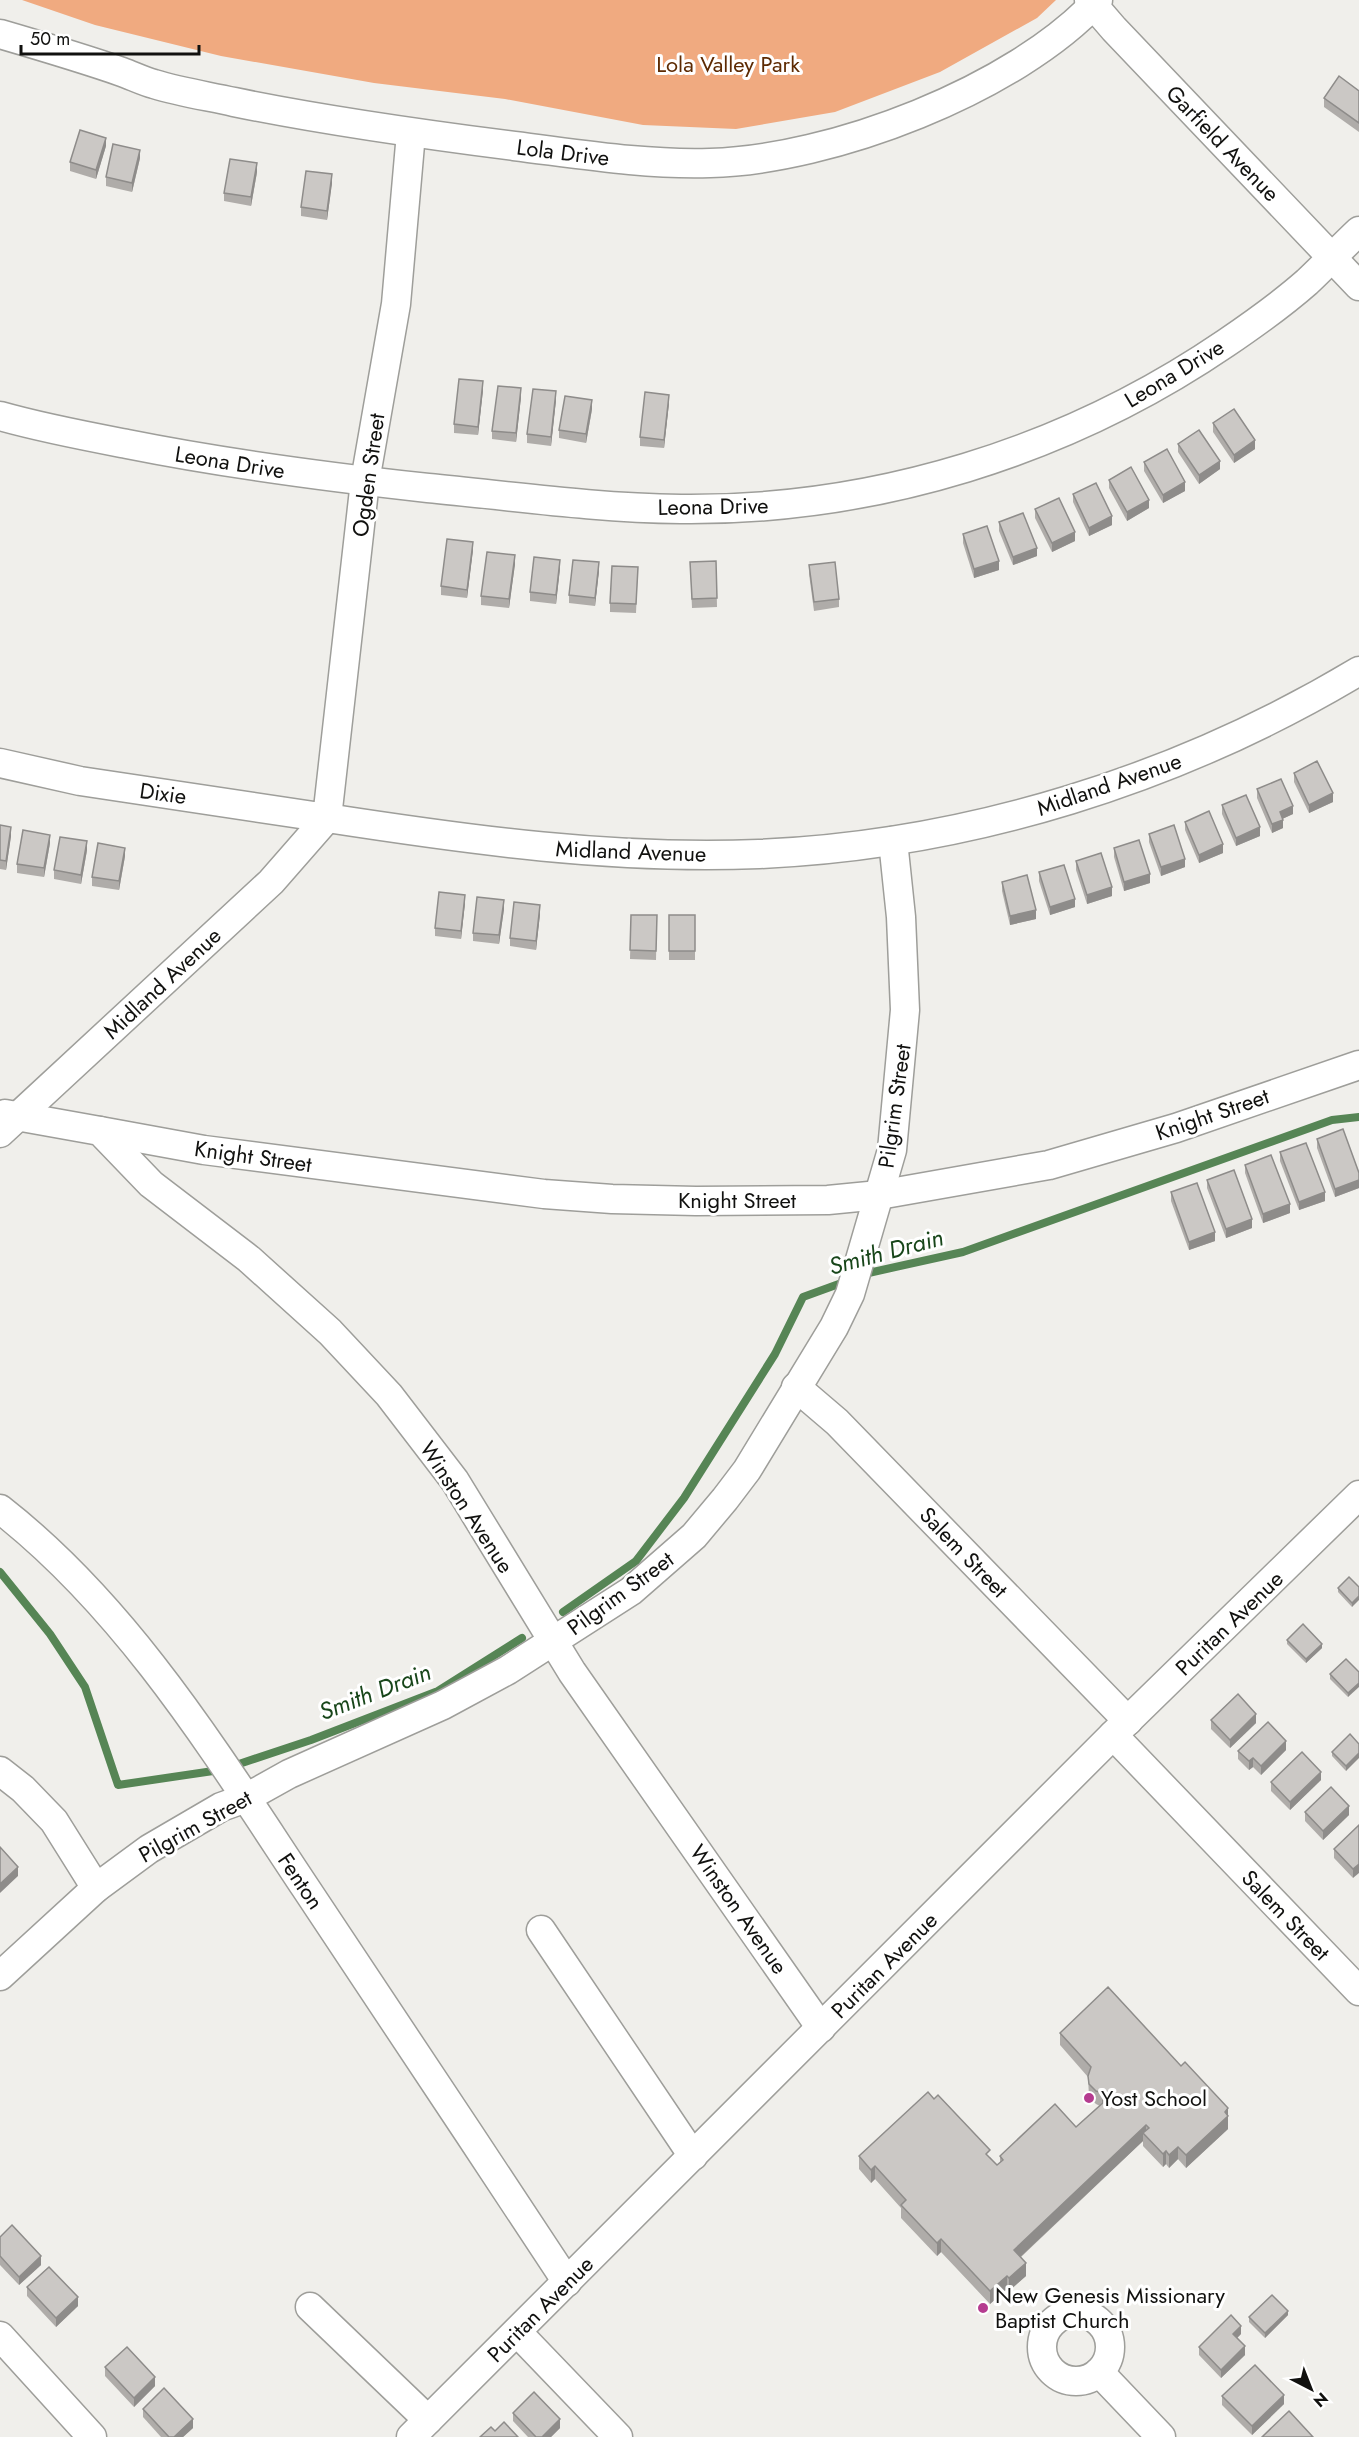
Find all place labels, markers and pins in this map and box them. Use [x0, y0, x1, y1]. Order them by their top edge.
place label: Yost School [1101, 2082, 1207, 2114]
marker: Yost School [1082, 2091, 1096, 2105]
place label: New Genesis Missionary Baptist Church [995, 2279, 1225, 2336]
marker: New Genesis Missionary Baptist Church [976, 2301, 990, 2315]

